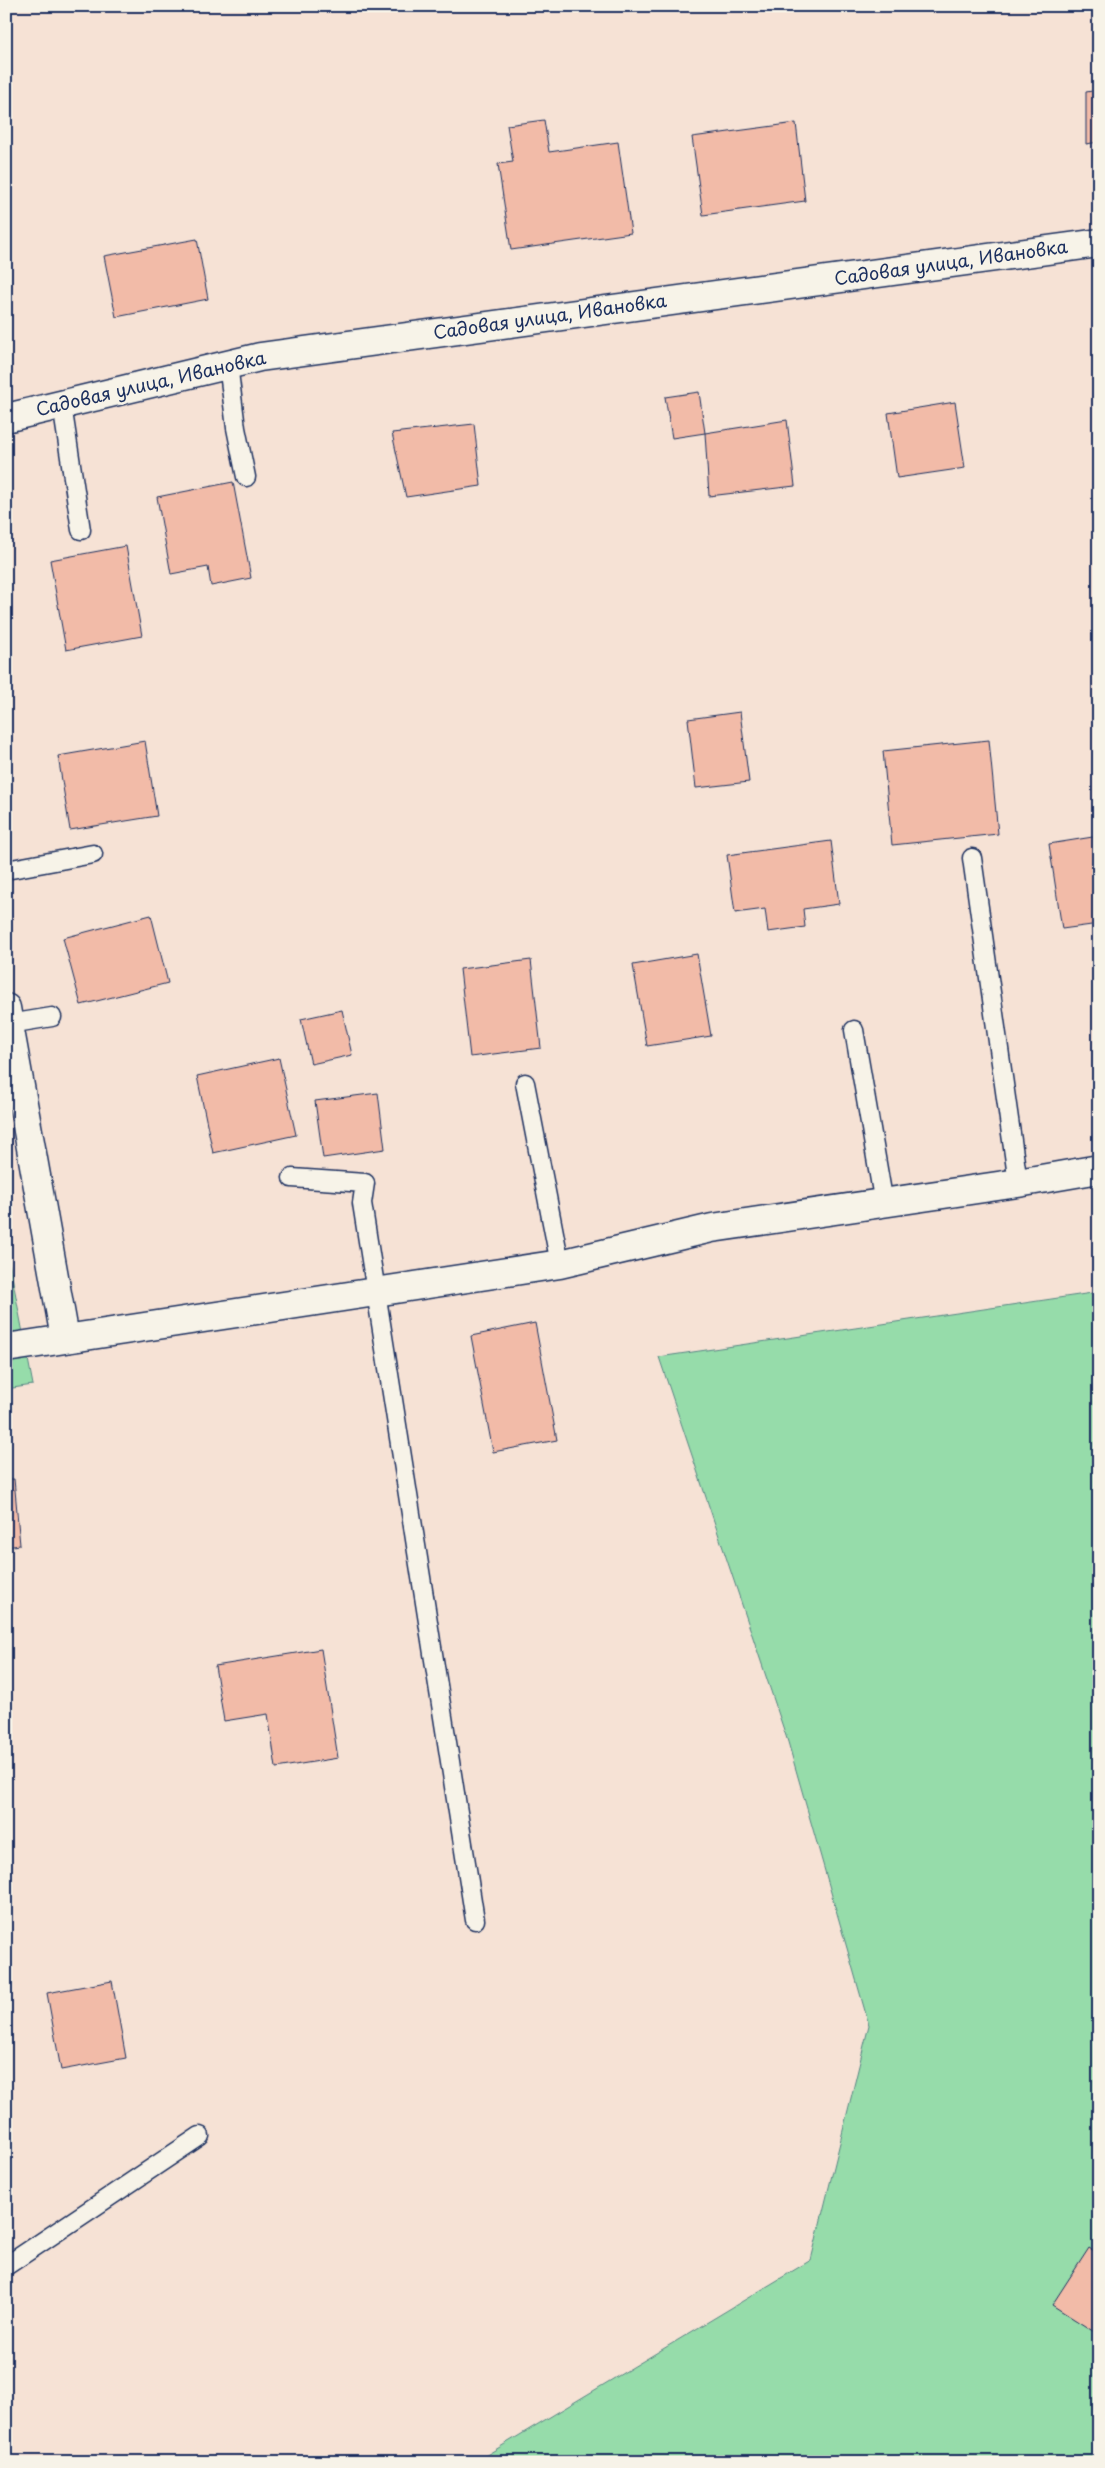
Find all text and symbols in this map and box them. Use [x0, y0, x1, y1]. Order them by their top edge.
street label: Садовая улица, Ивановка [832, 232, 1070, 291]
street label: Садовая улица, Ивановка [431, 286, 669, 345]
street label: Садовая улица, Ивановка [33, 343, 269, 422]

